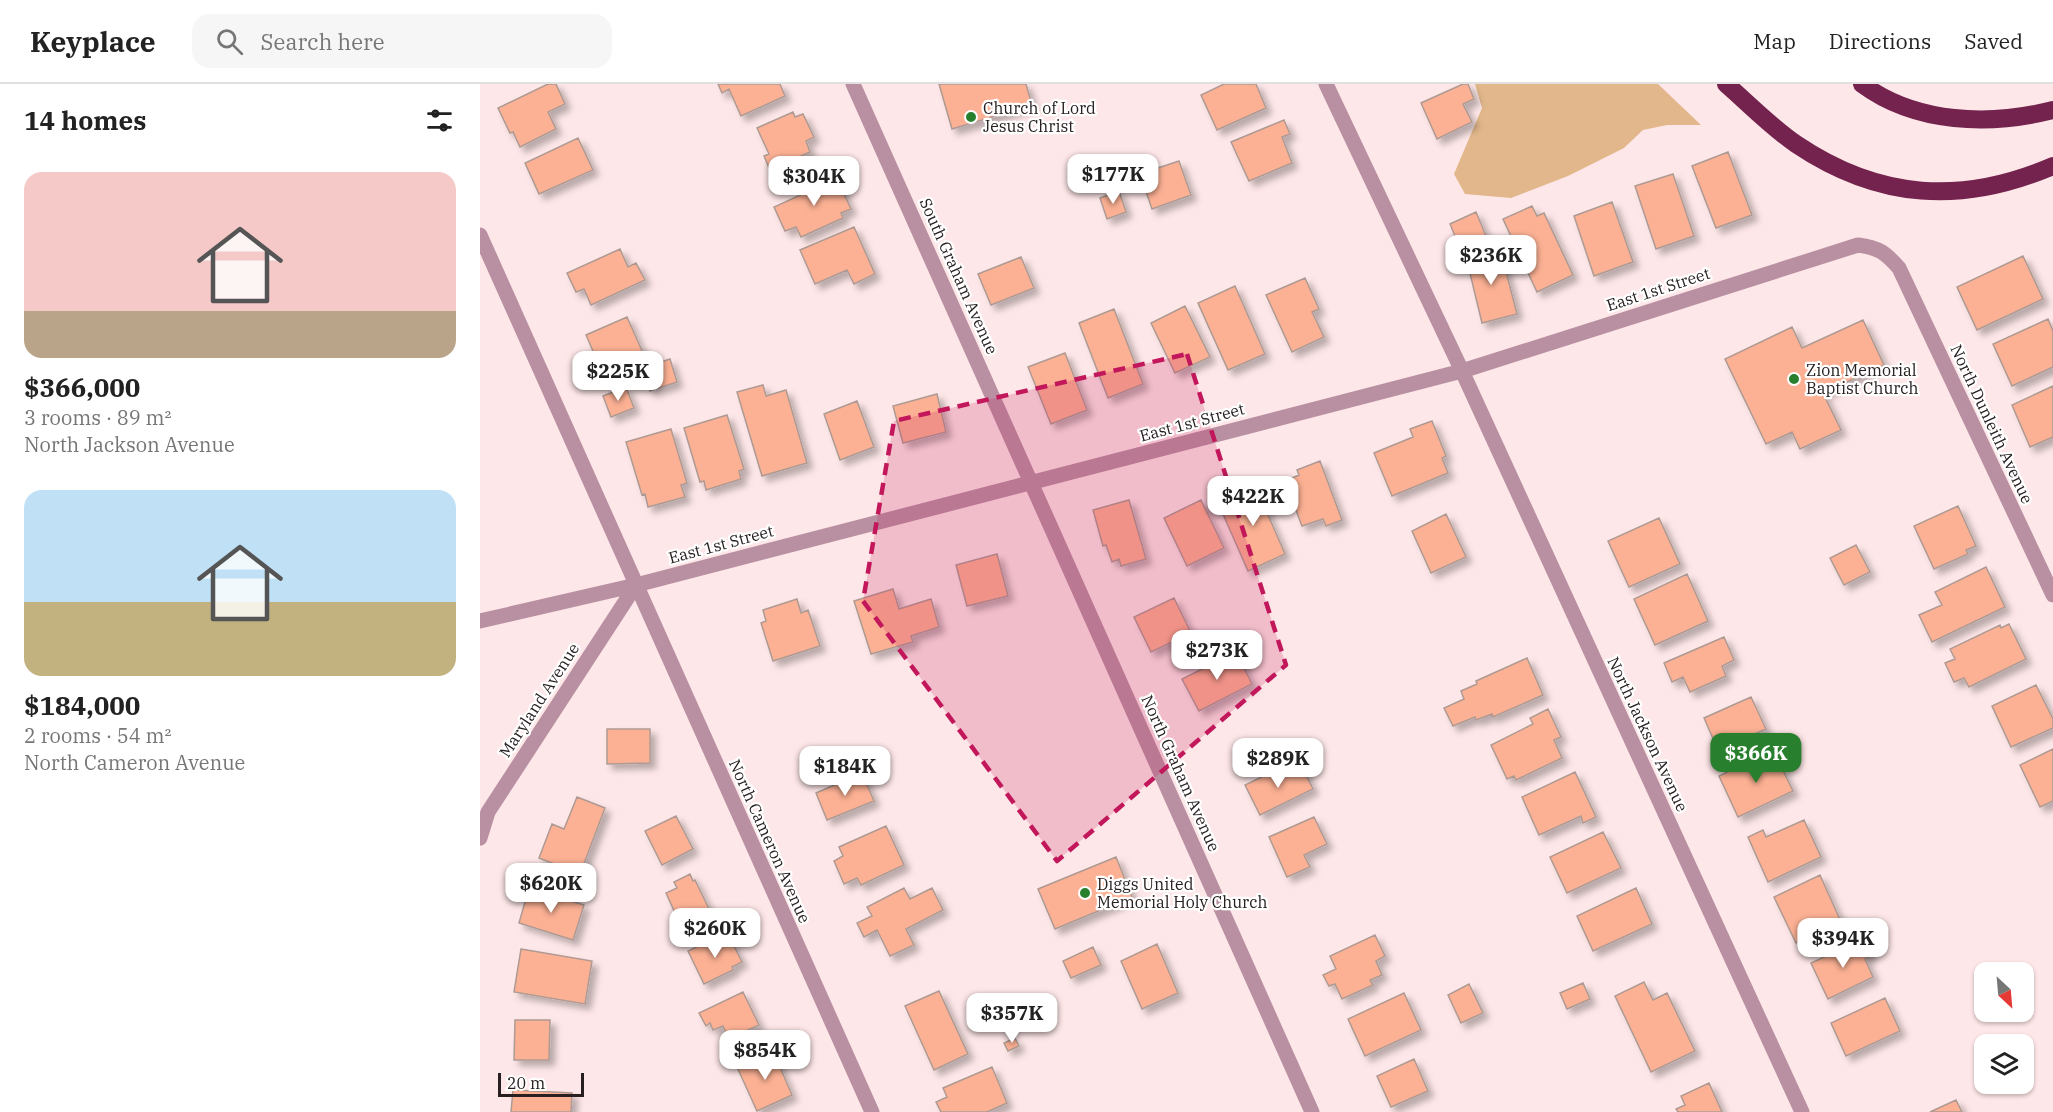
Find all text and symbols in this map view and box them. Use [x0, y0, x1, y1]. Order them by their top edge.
search box [192, 14, 612, 68]
text: Keyplace [30, 23, 156, 60]
icon: search [213, 25, 246, 58]
text: Search here [261, 27, 385, 56]
text: Map [1753, 27, 1796, 55]
text: Directions [1829, 27, 1931, 55]
text: Saved [1964, 27, 2023, 55]
place label: Church of Lord Jesus Christ [983, 98, 1096, 136]
text: 14 homes [24, 103, 146, 137]
icon: filters [423, 104, 456, 137]
marker: Church of Lord Jesus Christ [964, 110, 978, 124]
pin: $177K [1071, 154, 1155, 205]
pin: $304K [772, 156, 856, 207]
text: $177K [1081, 160, 1145, 187]
text: $304K [782, 162, 846, 189]
street label: South Graham Avenue [916, 195, 1002, 357]
icon: home [186, 211, 294, 319]
pin: $236K [1449, 235, 1533, 286]
text: $236K [1459, 241, 1523, 268]
street label: East 1st Street [1604, 263, 1713, 315]
street label: North Dunleith Avenue [1946, 341, 2038, 507]
pin: $225K [576, 351, 660, 402]
text: $225K [586, 357, 650, 384]
place label: Zion Memorial Baptist Church [1806, 360, 1919, 398]
text: $366,000 [24, 370, 140, 404]
marker: Zion Memorial Baptist Church [1787, 372, 1801, 386]
street label: East 1st Street [1137, 398, 1247, 446]
text: 3 rooms · 89 m² [24, 404, 171, 431]
text: North Jackson Avenue [24, 431, 235, 458]
pin: $422K [1211, 476, 1295, 527]
text: $422K [1221, 482, 1285, 509]
street label: East 1st Street [666, 520, 776, 568]
icon: home [186, 529, 294, 637]
pin: $273K [1175, 630, 1259, 681]
text: $273K [1185, 636, 1249, 663]
street label: Maryland Avenue [495, 639, 583, 761]
street label: North Jackson Avenue [1603, 653, 1693, 815]
text: $184,000 [24, 688, 140, 722]
street label: North Graham Avenue [1137, 692, 1225, 854]
text: 2 rooms · 54 m² [24, 722, 171, 749]
pin: $366K [1714, 733, 1798, 784]
pin: $289K [1236, 738, 1320, 789]
text: $366K [1724, 739, 1788, 766]
text: $289K [1246, 744, 1310, 771]
pin: $184K [803, 746, 887, 797]
text: North Cameron Avenue [24, 749, 245, 776]
text: $184K [813, 752, 877, 779]
street label: North Cameron Avenue [725, 756, 815, 926]
pin: $620K [509, 863, 593, 914]
text: $620K [519, 869, 583, 896]
place label: Diggs United Memorial Holy Church [1097, 874, 1267, 912]
marker: Diggs United Memorial Holy Church [1078, 886, 1092, 900]
pin: $260K [673, 908, 757, 959]
text: $260K [683, 914, 747, 941]
pin: $394K [1801, 918, 1885, 969]
text: $394K [1811, 924, 1875, 951]
north arrow [1974, 962, 2034, 1022]
map controls [1974, 962, 2034, 1094]
pin: $357K [970, 993, 1054, 1044]
text: $357K [980, 999, 1044, 1026]
pin: $854K [723, 1030, 807, 1081]
button: layers [1974, 1034, 2034, 1094]
text: $854K [733, 1036, 797, 1063]
scale bar [498, 1070, 584, 1098]
text: 20 m [507, 1073, 545, 1093]

